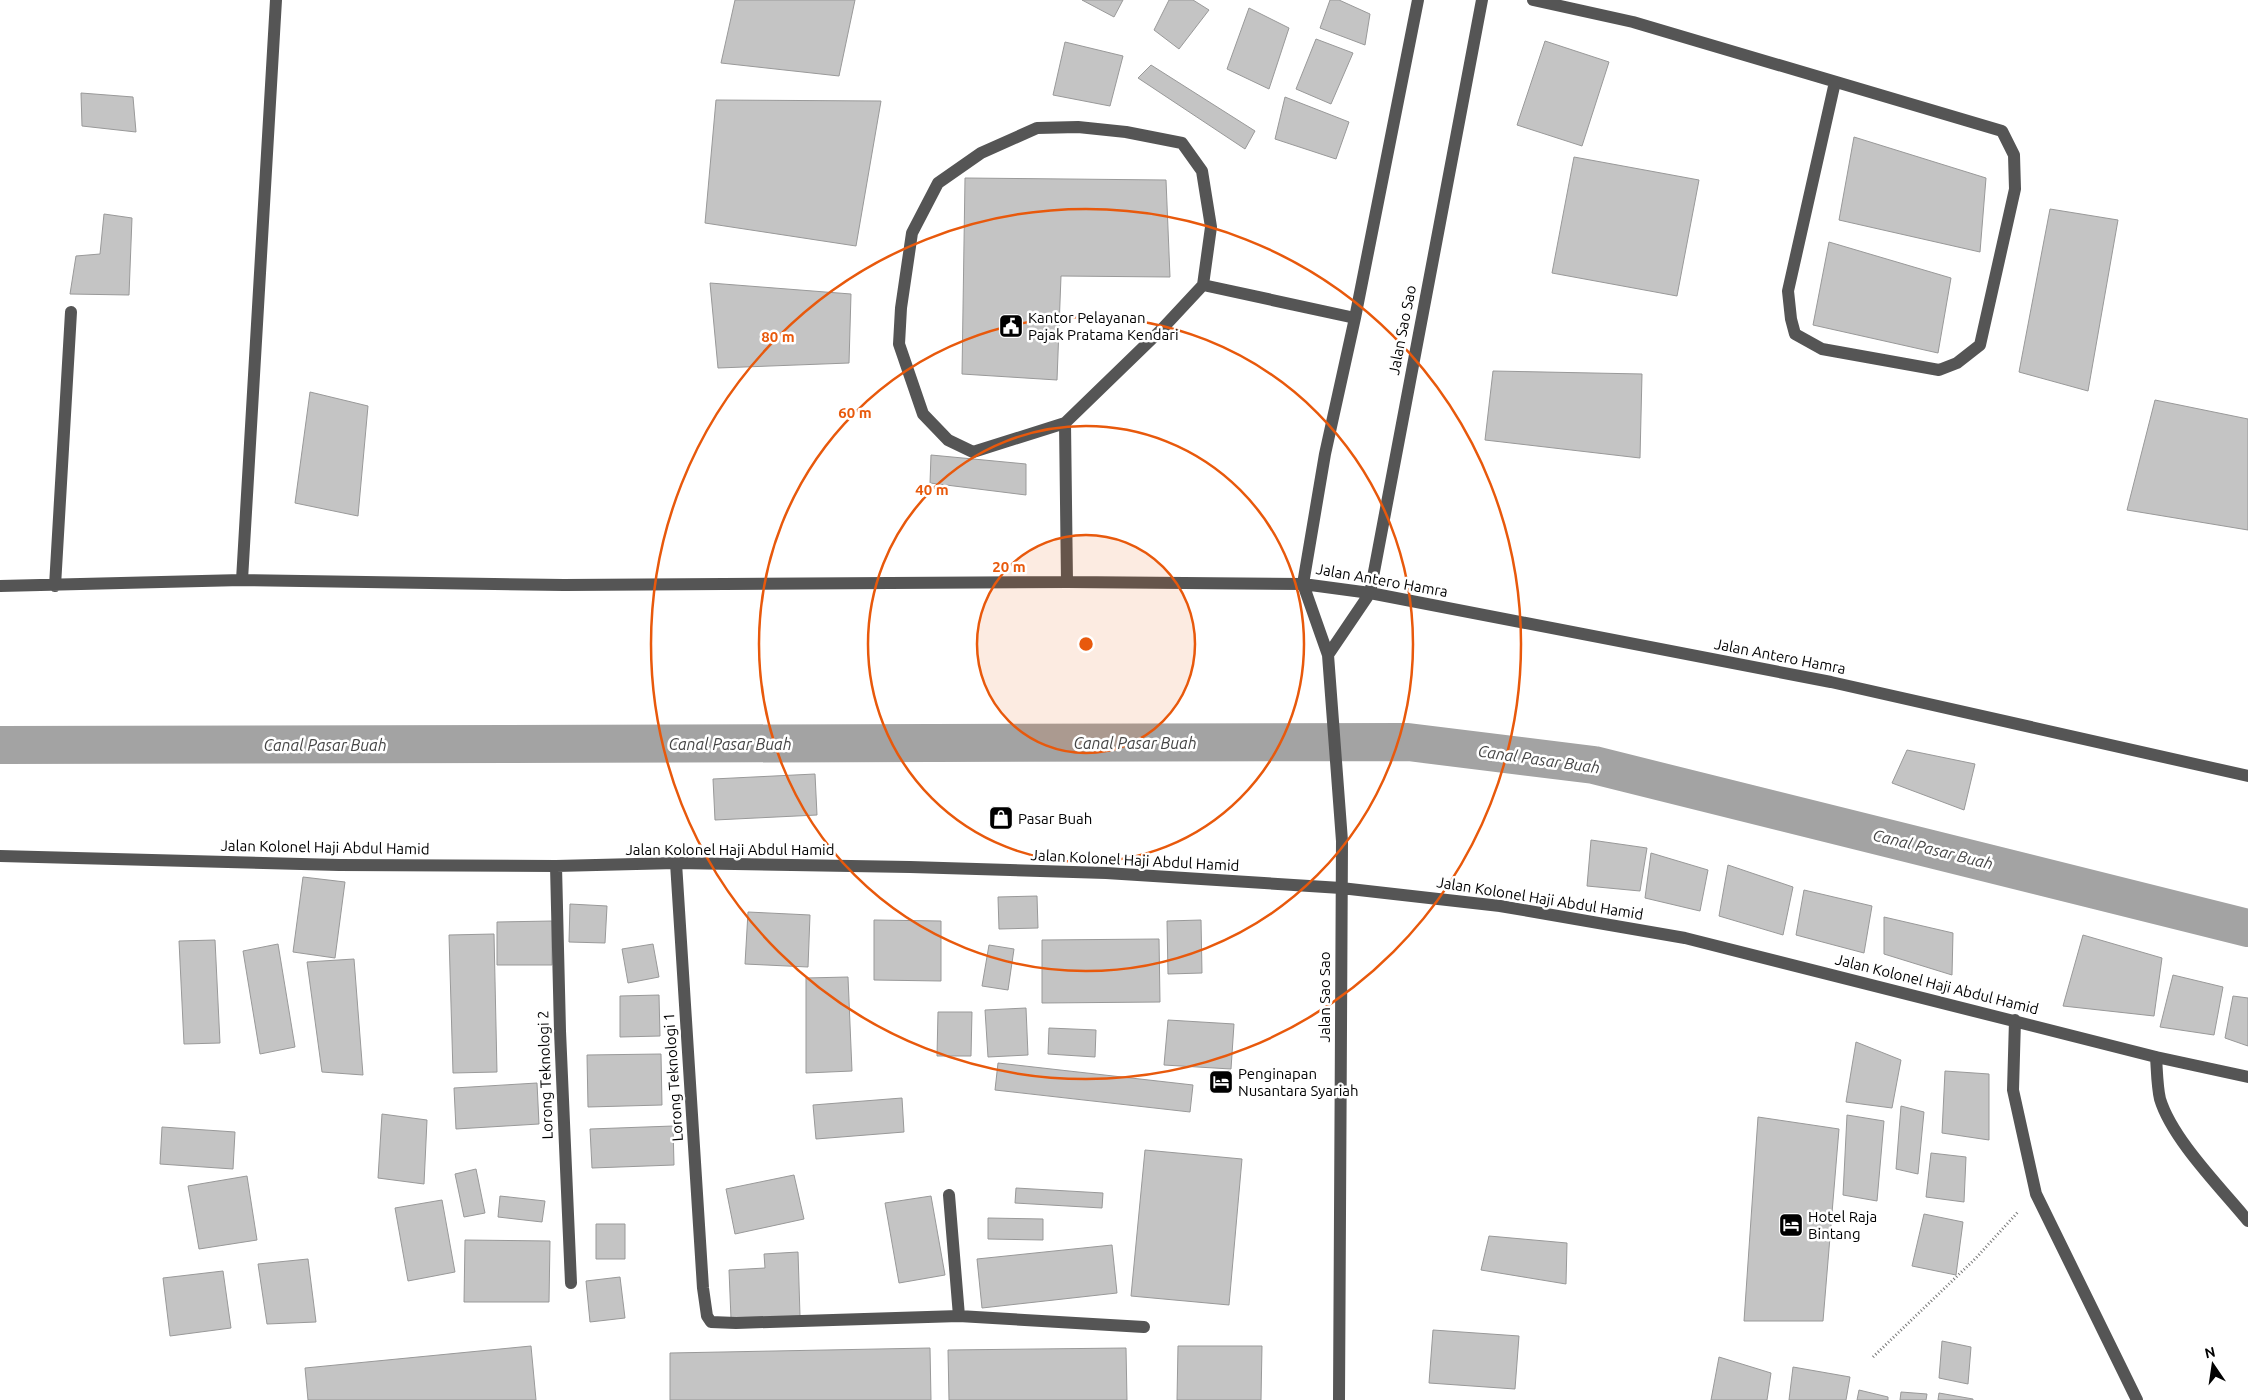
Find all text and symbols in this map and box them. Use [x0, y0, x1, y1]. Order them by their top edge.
street label: Jalan Sao Sao [1385, 284, 1419, 376]
place label: Kantor Pelayanan Pajak Pratama Kendari [1028, 309, 1179, 343]
public building icon: Kantor Pelayanan Pajak Pratama Kendari [998, 313, 1024, 339]
text: 80 m [761, 328, 795, 345]
text: 60 m [838, 404, 872, 421]
text: 40 m [915, 481, 949, 498]
text: 20 m [992, 558, 1026, 575]
street label: Jalan Antero Hamra [1315, 560, 1449, 600]
centre of rings [1077, 635, 1095, 653]
street label: Jalan Antero Hamra [1713, 635, 1847, 677]
water label: Canal Pasar Buah [1073, 734, 1197, 752]
water label: Canal Pasar Buah [668, 735, 792, 753]
water label: Canal Pasar Buah [263, 736, 387, 754]
water label: Canal Pasar Buah [1477, 742, 1601, 776]
shop icon: Pasar Buah [988, 805, 1014, 831]
place label: Pasar Buah [1018, 810, 1092, 827]
water label: Canal Pasar Buah [1871, 825, 1995, 873]
street label: Jalan Kolonel Haji Abdul Hamid [220, 837, 430, 857]
street label: Jalan Kolonel Haji Abdul Hamid [625, 841, 835, 858]
street label: Jalan Kolonel Haji Abdul Hamid [1030, 846, 1240, 874]
street label: Jalan Kolonel Haji Abdul Hamid [1435, 873, 1645, 923]
street label: Jalan Kolonel Haji Abdul Hamid [1834, 950, 2040, 1018]
street label: Jalan Sao Sao [1316, 952, 1333, 1042]
street label: Lorong Teknologi 2 [534, 1010, 556, 1140]
street label: Lorong Teknologi 1 [660, 1012, 686, 1142]
place label: Penginapan Nusantara Syariah [1238, 1065, 1359, 1099]
hotel icon: Penginapan Nusantara Syariah [1208, 1069, 1234, 1095]
place label: Hotel Raja Bintang [1808, 1208, 1877, 1242]
hotel icon: Hotel Raja Bintang [1778, 1212, 1804, 1238]
north arrow [2188, 1340, 2238, 1390]
text: N [2203, 1343, 2217, 1361]

